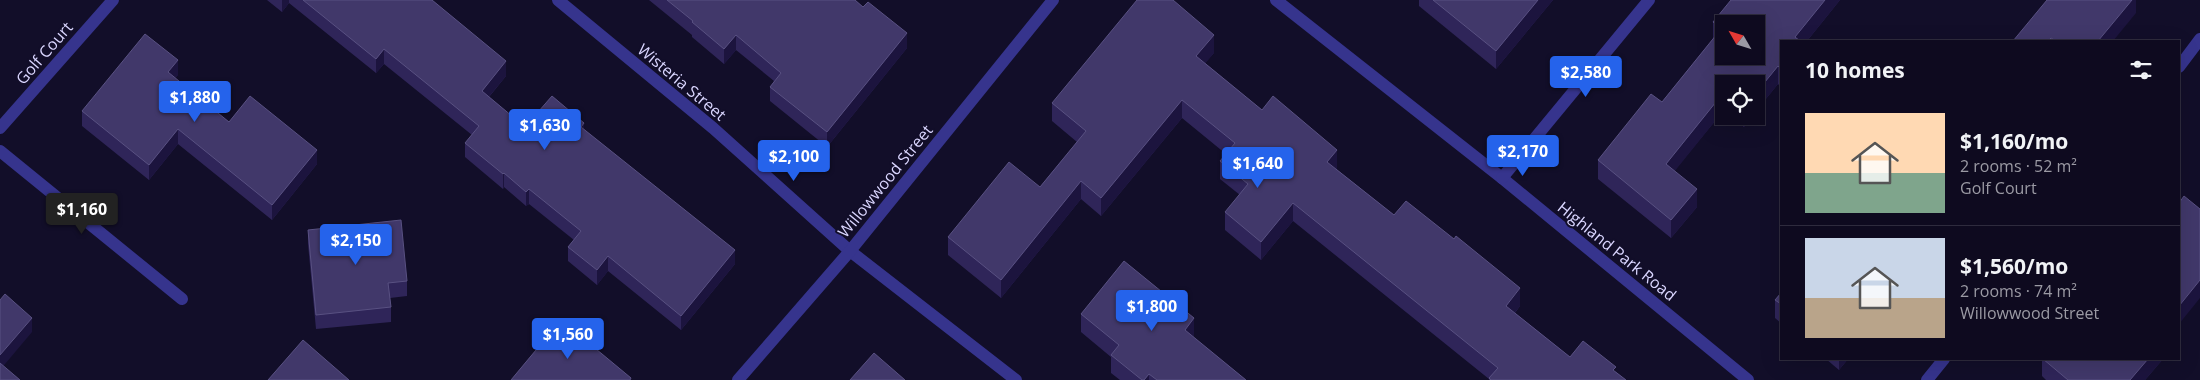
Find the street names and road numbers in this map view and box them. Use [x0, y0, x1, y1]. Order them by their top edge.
street label: Golf Court [11, 17, 78, 89]
street label: Wisteria Street [633, 38, 731, 126]
street label: Willowwood Street [833, 120, 938, 242]
street label: Highland Park Road [1553, 196, 1681, 306]

